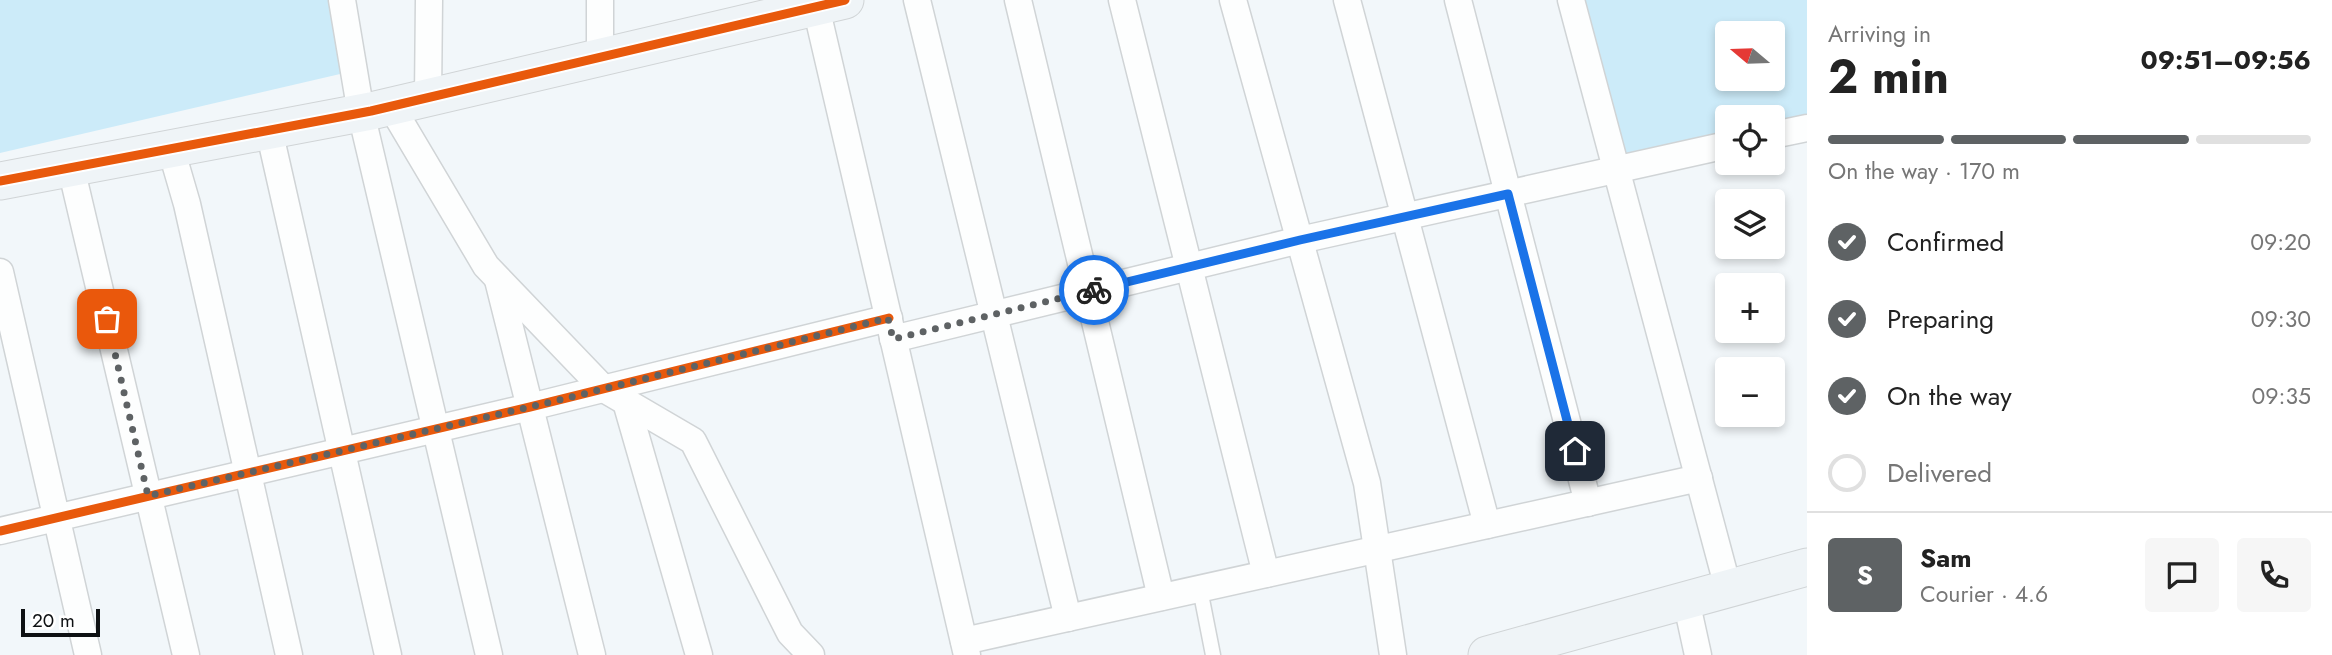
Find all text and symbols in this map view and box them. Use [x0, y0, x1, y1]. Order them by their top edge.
text: Arriving in [1828, 17, 1931, 51]
north arrow [1715, 21, 1785, 91]
map controls [1715, 21, 1785, 427]
text: 09:51–09:56 [2140, 41, 2311, 79]
text: 2 min [1828, 44, 1949, 110]
button: locate [1715, 105, 1785, 175]
text: On the way · 170 m [1828, 154, 2020, 188]
button: layers [1715, 189, 1785, 259]
icon: check [1828, 223, 1866, 261]
text: Confirmed [1887, 223, 2004, 261]
text: 09:20 [2250, 225, 2311, 259]
courier [1059, 255, 1129, 325]
icon: bike [1075, 271, 1113, 309]
button: + [1715, 273, 1785, 343]
pin [77, 289, 137, 349]
icon: bag [88, 300, 126, 338]
icon: check [1828, 300, 1866, 338]
text: Preparing [1887, 300, 1994, 338]
text: 09:30 [2251, 302, 2311, 336]
button: − [1715, 357, 1785, 427]
icon: check [1828, 377, 1866, 415]
text: On the way [1887, 377, 2012, 415]
text: 09:35 [2252, 379, 2311, 413]
pin [1545, 421, 1605, 481]
icon: home [1556, 432, 1594, 470]
text: Delivered [1887, 454, 1992, 492]
button: chat [2145, 538, 2219, 612]
button: phone [2237, 538, 2311, 612]
text: Sam [1920, 539, 1972, 577]
text: S [1857, 556, 1873, 594]
text: Courier · 4.6 [1920, 577, 2048, 611]
scale bar [21, 606, 100, 638]
text: 20 m [32, 607, 75, 634]

